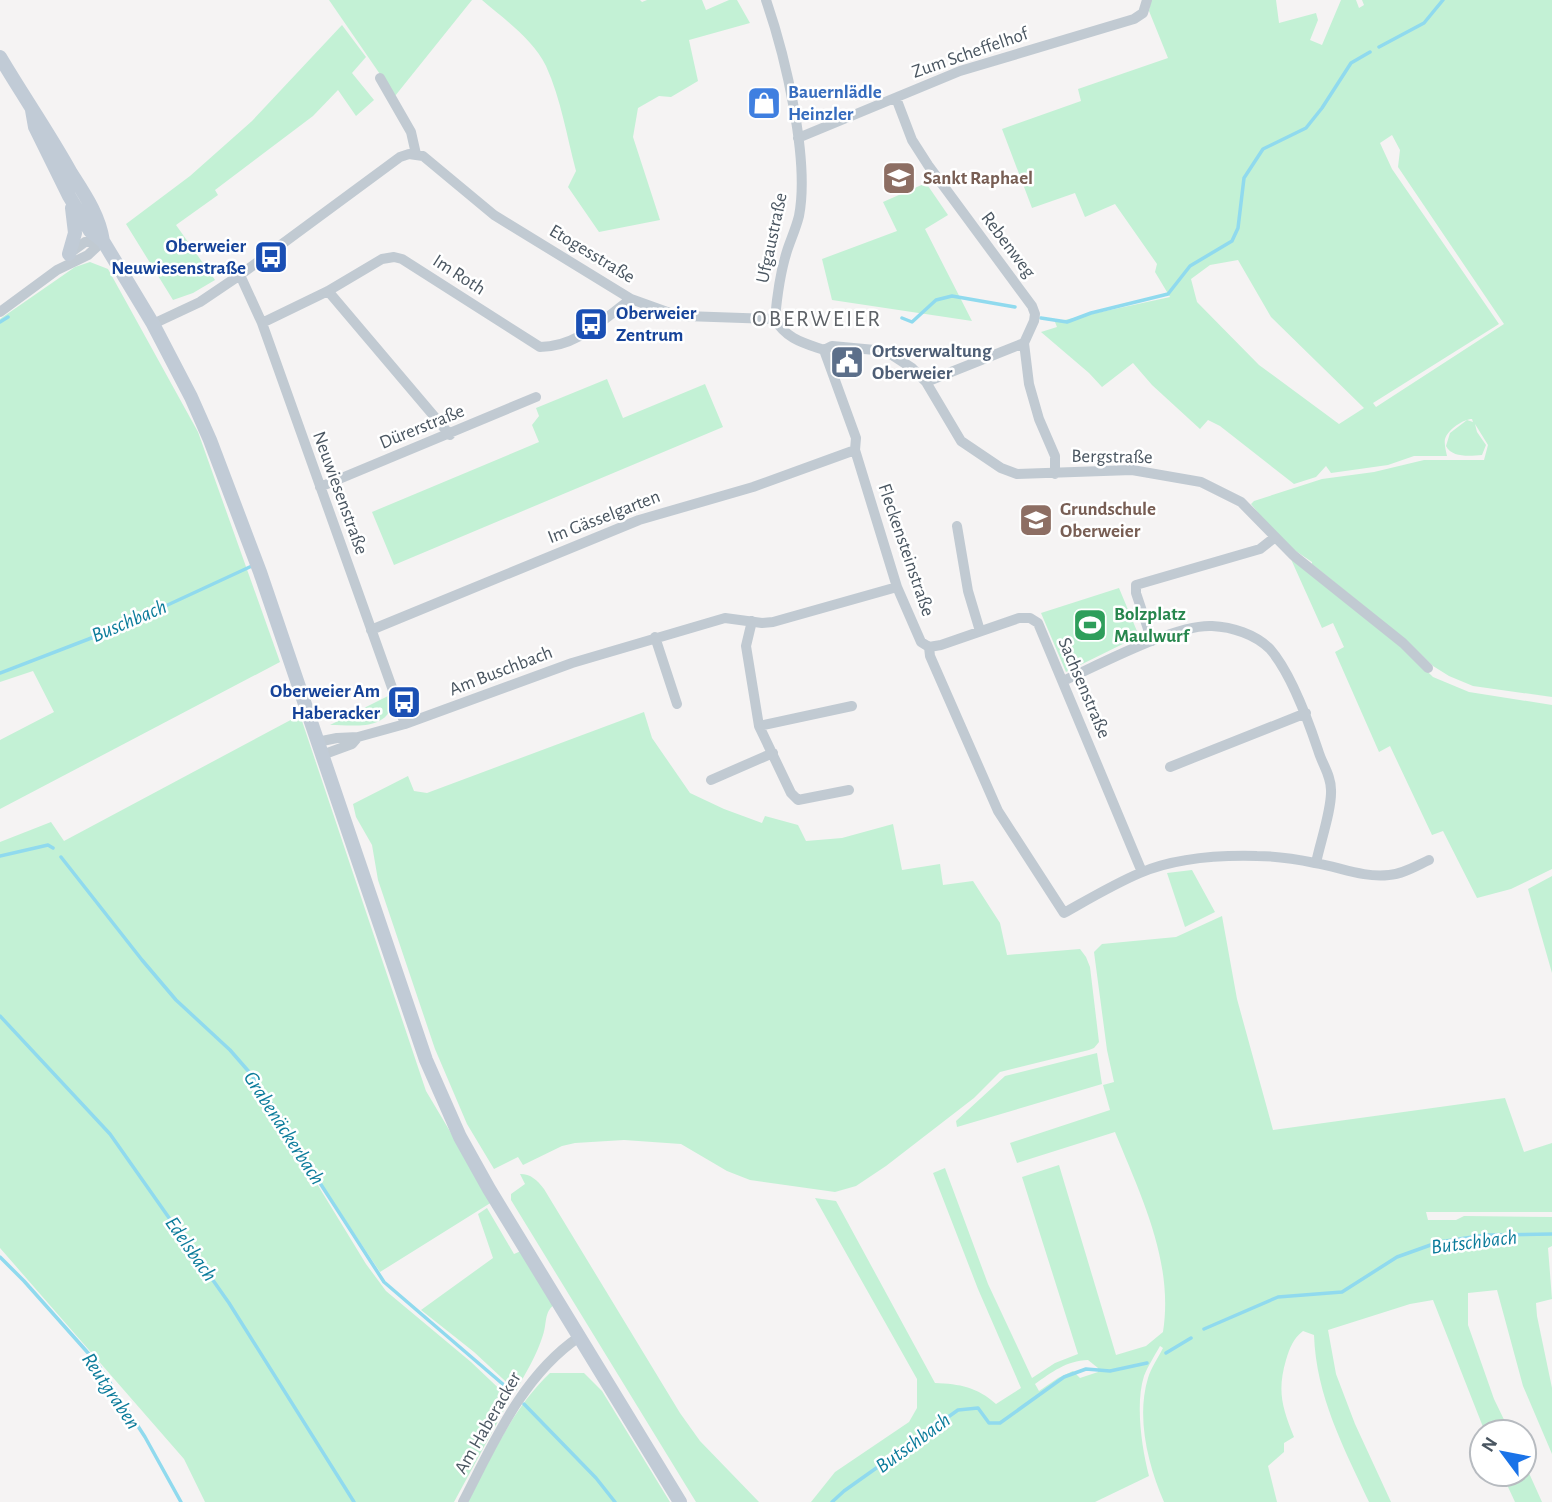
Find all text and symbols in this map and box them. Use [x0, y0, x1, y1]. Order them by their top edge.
street label: Zum Scheffelhof [910, 24, 1032, 82]
place label: Bauernlädle Heinzler [788, 83, 882, 124]
shop icon: Bauernlädle Heinzler [745, 84, 783, 122]
school or university icon: Sankt Raphael [880, 159, 918, 197]
place label: Sankt Raphael [923, 169, 1033, 188]
street label: Ufgaustraße [753, 191, 791, 285]
street label: Rebenweg [977, 209, 1039, 282]
street label: Etogesstraße [546, 221, 638, 287]
place label: Oberweier Neuwiesenstraße [111, 237, 246, 278]
bus stop icon: Oberweier Neuwiesenstraße [252, 238, 290, 276]
street label: Im Roth [429, 251, 489, 299]
place label: Oberweier Zentrum [616, 304, 697, 345]
bus stop icon: Oberweier Zentrum [572, 305, 610, 343]
district label: OBERWEIER [752, 308, 882, 331]
place label: Ortsverwaltung Oberweier [872, 342, 992, 383]
public building icon: Ortsverwaltung Oberweier [828, 343, 866, 381]
street label: Dürerstraße [377, 401, 467, 453]
street label: Neuwiesenstraße [309, 429, 371, 557]
street label: Bergstraße [1071, 447, 1153, 467]
street label: Fleckensteinstraße [874, 481, 938, 619]
street label: Im Gässelgarten [545, 487, 663, 547]
place label: Grundschule Oberweier [1060, 500, 1156, 541]
school or university icon: Grundschule Oberweier [1017, 501, 1055, 539]
water label: Buschbach [88, 596, 170, 646]
place label: Bolzplatz Maulwurf [1114, 605, 1191, 646]
sports icon: Bolzplatz Maulwurf [1071, 606, 1109, 644]
street label: Sachsenstraße [1054, 635, 1114, 741]
street label: Am Buschbach [447, 643, 555, 699]
place label: Oberweier Am Haberacker [270, 682, 380, 723]
bus stop icon: Oberweier Am Haberacker [385, 683, 423, 721]
water label: Grabenäckerbach [240, 1067, 328, 1189]
water label: Edelsbach [161, 1213, 221, 1285]
water label: Butschbach [1430, 1226, 1518, 1258]
water label: Reutgraben [78, 1349, 144, 1433]
street label: Am Haberacker [451, 1369, 525, 1477]
water label: Butschbach [872, 1409, 954, 1477]
north arrow [1468, 1418, 1538, 1488]
text: N [1478, 1434, 1501, 1455]

